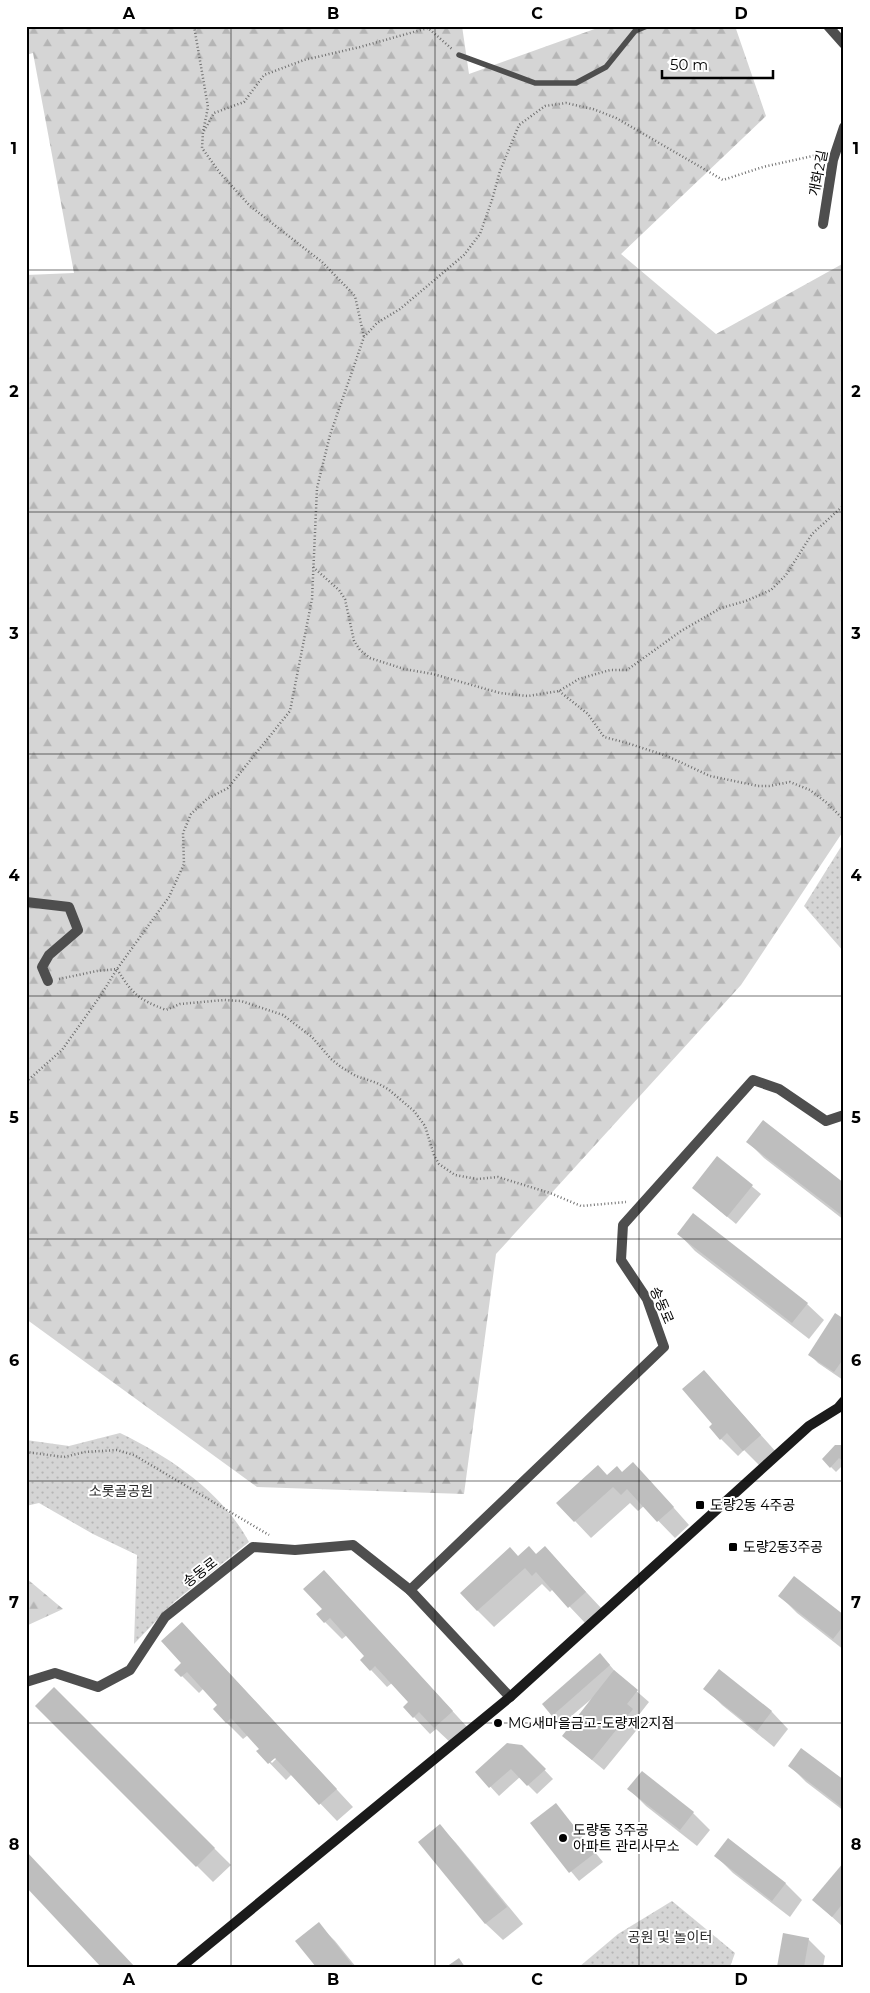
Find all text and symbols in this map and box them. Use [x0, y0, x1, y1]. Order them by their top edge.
text: A [122, 4, 136, 23]
text: B [327, 4, 339, 23]
text: C [531, 4, 543, 23]
text: D [734, 4, 748, 23]
scale bar [662, 48, 774, 80]
text: 50 m [670, 55, 708, 74]
text: 1 [11, 139, 17, 158]
text: 1 [853, 139, 859, 158]
street label: 개화2길 [805, 148, 831, 198]
text: 2 [9, 382, 19, 401]
text: 2 [851, 382, 861, 401]
text: 3 [8, 624, 19, 643]
text: 3 [850, 624, 861, 643]
text: 4 [8, 866, 20, 885]
text: 4 [850, 866, 862, 885]
text: 5 [9, 1108, 19, 1127]
text: 5 [851, 1108, 861, 1127]
street label: 송동로 [646, 1284, 678, 1326]
text: 6 [9, 1351, 19, 1370]
text: 6 [851, 1351, 861, 1370]
park label: 소롯골공원 [89, 1482, 153, 1500]
place label: 도량2동 4주공 [710, 1496, 795, 1514]
marker: 도량2동 4주공 [694, 1499, 706, 1511]
place label: 도량2동3주공 [743, 1538, 823, 1556]
marker: 도량2동3주공 [727, 1541, 739, 1553]
street label: 송동로 [179, 1553, 221, 1591]
text: 7 [9, 1593, 19, 1612]
text: 7 [851, 1593, 861, 1612]
place label: MG새마을금고-도량제2지점 [508, 1714, 674, 1732]
marker: MG새마을금고-도량제2지점 [492, 1717, 504, 1729]
place label: 도량동 3주공 아파트 관리사무소 [573, 1821, 680, 1855]
marker: 도량동 3주공 아파트 관리사무소 [557, 1832, 569, 1844]
text: 8 [9, 1835, 19, 1854]
text: 8 [851, 1835, 861, 1854]
park label: 공원 및 놀이터 [628, 1928, 712, 1946]
text: A [122, 1970, 136, 1989]
text: B [327, 1970, 339, 1989]
text: C [531, 1970, 543, 1989]
text: D [734, 1970, 748, 1989]

